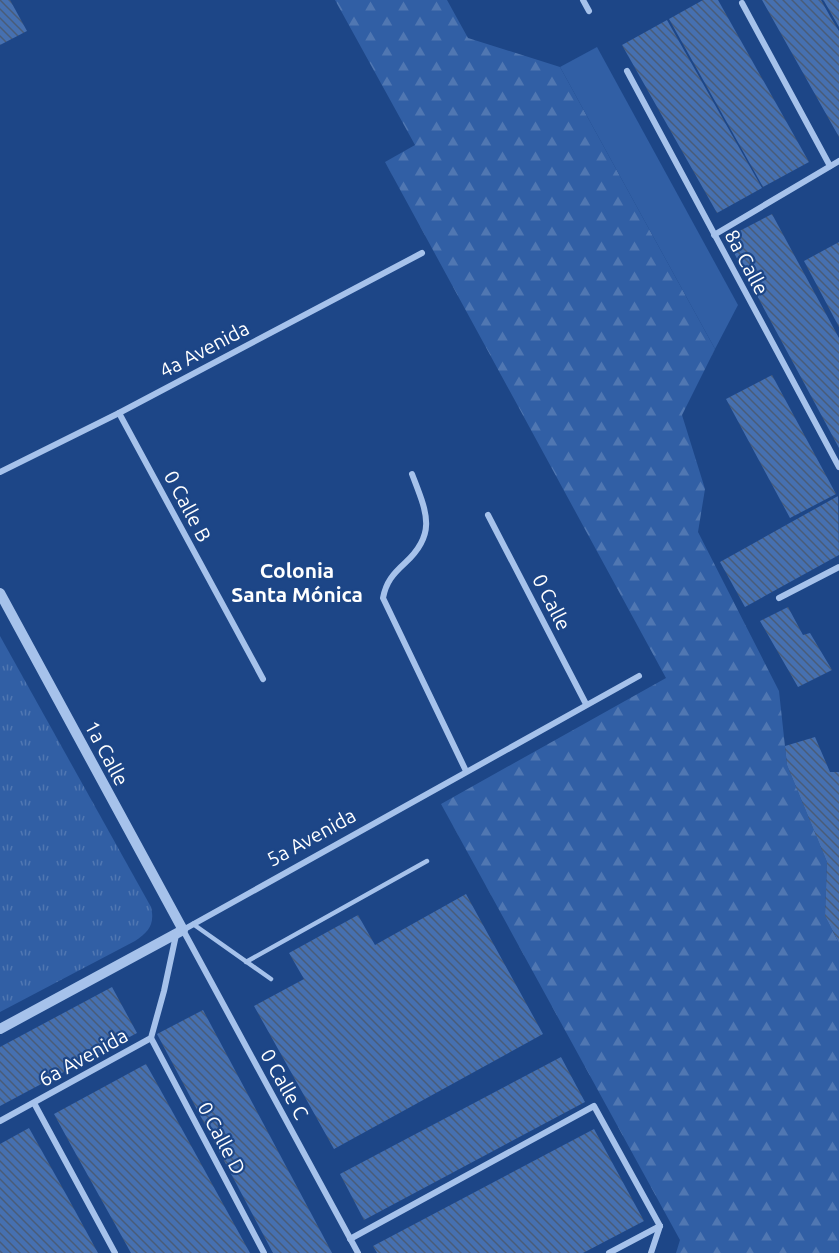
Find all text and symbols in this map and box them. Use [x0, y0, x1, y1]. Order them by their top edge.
street label: 8a Calle [720, 226, 774, 298]
street label: 4a Avenida [155, 316, 253, 382]
street label: 0 Calle B [160, 467, 216, 545]
district label: Colonia Santa Mónica [231, 558, 363, 606]
street label: 0 Calle [528, 570, 576, 634]
street label: 1a Calle [80, 717, 134, 789]
street label: 5a Avenida [263, 803, 359, 871]
street label: 6a Avenida [35, 1023, 131, 1091]
street label: 0 Calle C [256, 1045, 314, 1123]
street label: 0 Calle D [193, 1098, 251, 1178]

